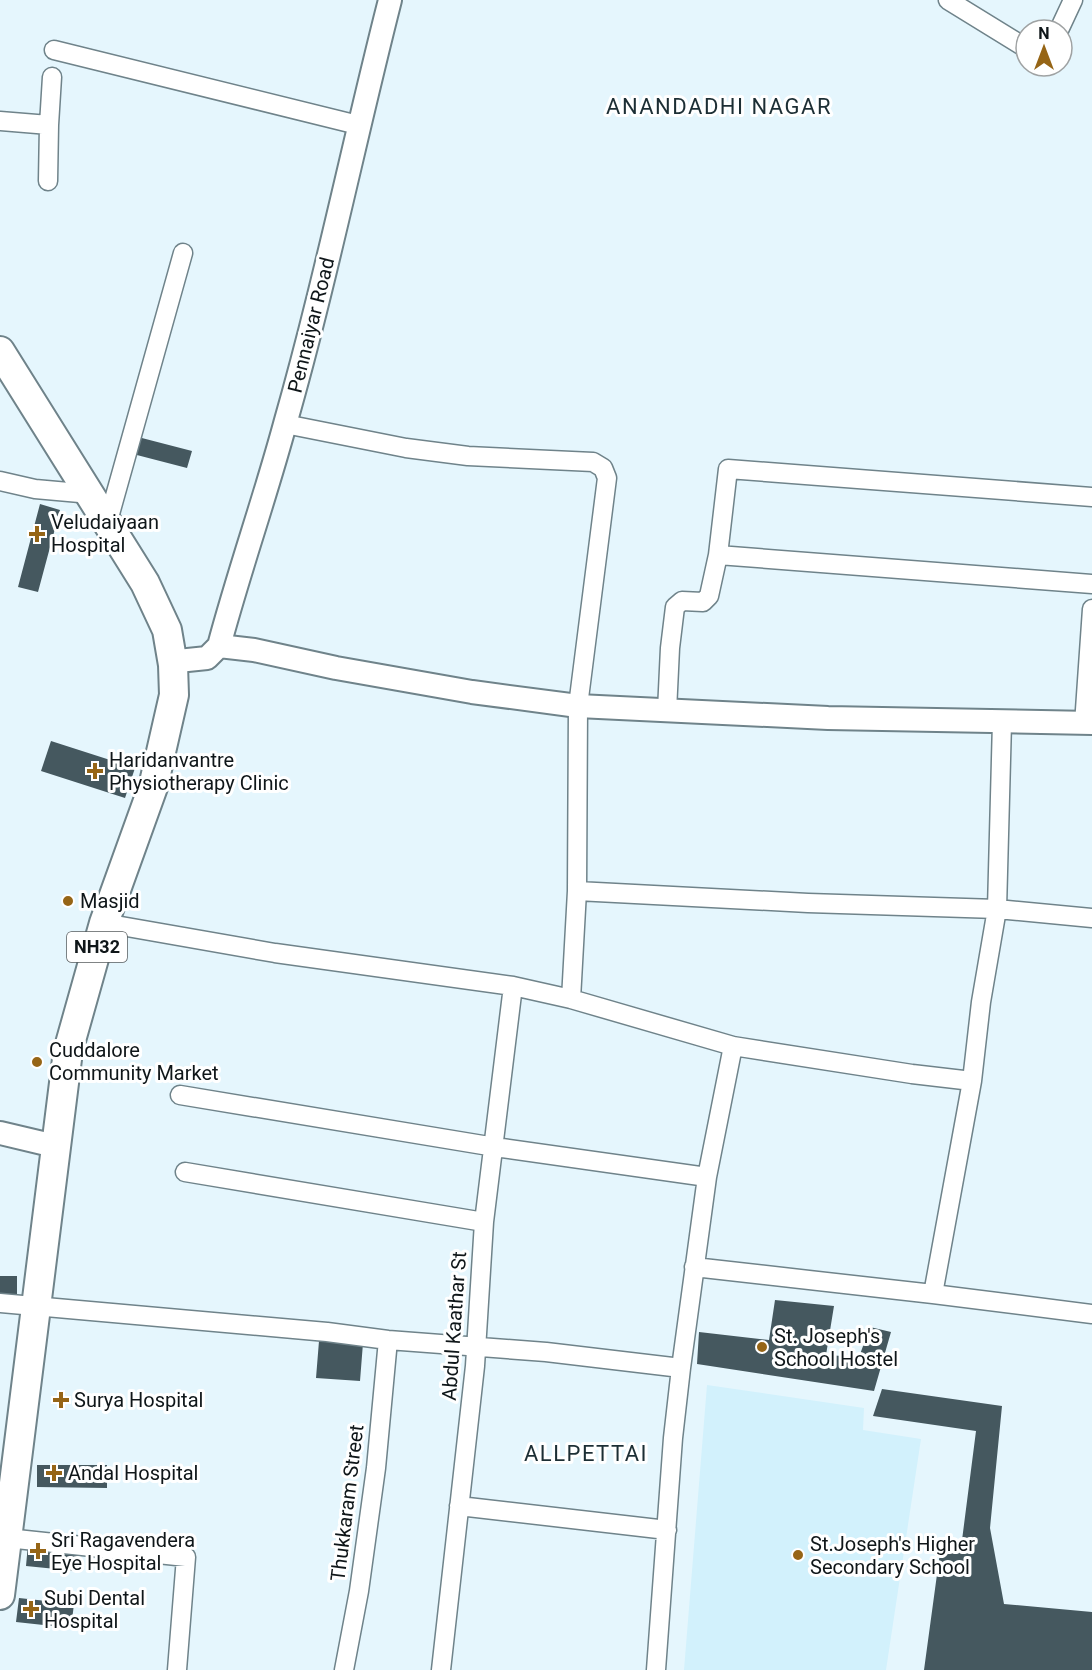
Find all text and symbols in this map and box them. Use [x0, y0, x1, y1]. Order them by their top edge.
north arrow [1014, 18, 1074, 78]
text: N [1038, 24, 1050, 43]
district label: ANANDADHI NAGAR [606, 94, 832, 119]
street label: Pennaiyar Road [283, 255, 339, 395]
place label: Veludaiyaan Hospital [51, 510, 159, 557]
marker: Veludaiyaan Hospital [28, 525, 46, 543]
place label: Haridanvantre Physiotherapy Clinic [109, 748, 289, 795]
marker: Haridanvantre Physiotherapy Clinic [86, 762, 104, 780]
place label: Masjid [80, 889, 140, 913]
marker: Masjid [61, 894, 75, 908]
road number: NH32 [67, 932, 127, 962]
place label: Cuddalore Community Market [49, 1038, 219, 1085]
marker: Cuddalore Community Market [30, 1055, 44, 1069]
street label: Abdul Kaathar St [437, 1251, 471, 1401]
place label: St. Joseph's School Hostel [774, 1324, 898, 1371]
marker: St. Joseph's School Hostel [755, 1340, 769, 1354]
place label: Surya Hospital [74, 1388, 203, 1412]
marker: Surya Hospital [52, 1391, 70, 1409]
street label: Thukkaram Street [325, 1423, 369, 1583]
district label: ALLPETTAI [524, 1441, 648, 1466]
place label: Andal Hospital [68, 1461, 198, 1485]
marker: Andal Hospital [45, 1464, 63, 1482]
place label: Sri Ragavendera Eye Hospital [51, 1528, 195, 1575]
place label: St.Joseph's Higher Secondary School [810, 1532, 975, 1579]
marker: Sri Ragavendera Eye Hospital [29, 1542, 47, 1560]
marker: St.Joseph's Higher Secondary School [791, 1548, 805, 1562]
place label: Subi Dental Hospital [44, 1586, 145, 1633]
marker: Subi Dental Hospital [22, 1600, 40, 1618]

